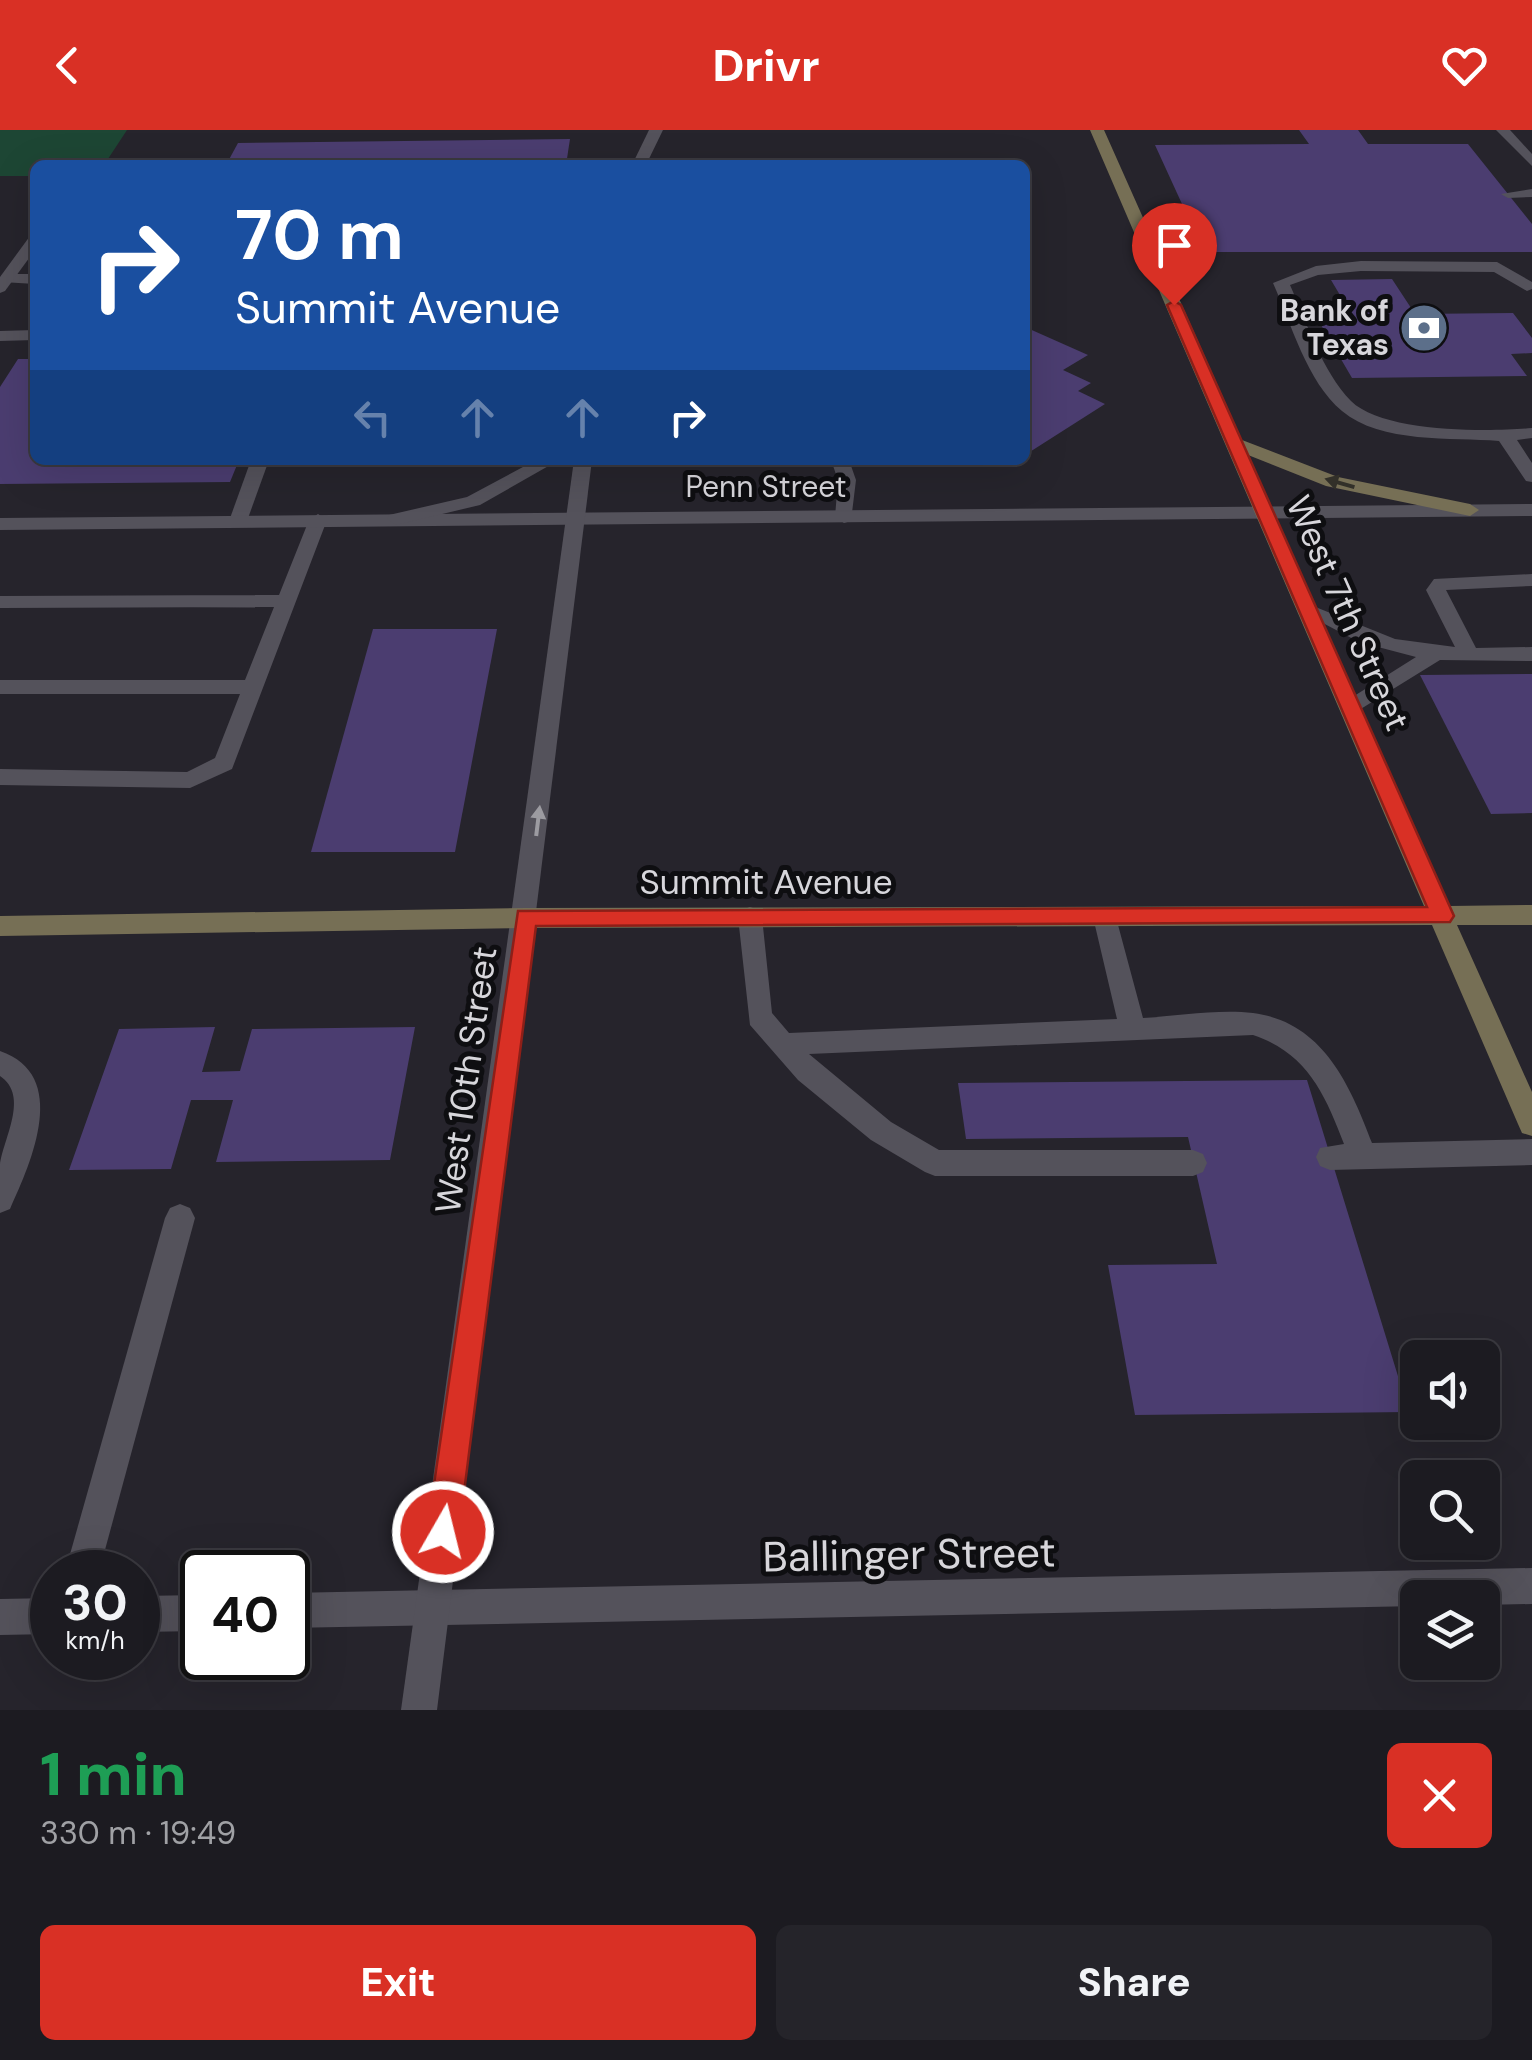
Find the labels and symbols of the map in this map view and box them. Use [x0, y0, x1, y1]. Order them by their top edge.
pin [1132, 203, 1217, 306]
place label: Bank of Texas [1280, 291, 1389, 364]
bank icon: Bank of Texas [1398, 302, 1450, 354]
street label: Penn Street [685, 467, 847, 506]
one-way arrow [1324, 475, 1355, 490]
street label: West 7th Street [1276, 488, 1420, 738]
one-way arrow [530, 804, 546, 836]
street label: Summit Avenue [639, 859, 893, 905]
street label: West 10th Street [425, 944, 507, 1216]
position arrow [391, 1480, 495, 1584]
street label: Ballinger Street [762, 1524, 1056, 1585]
speed limit sign: 40 [180, 1550, 310, 1680]

